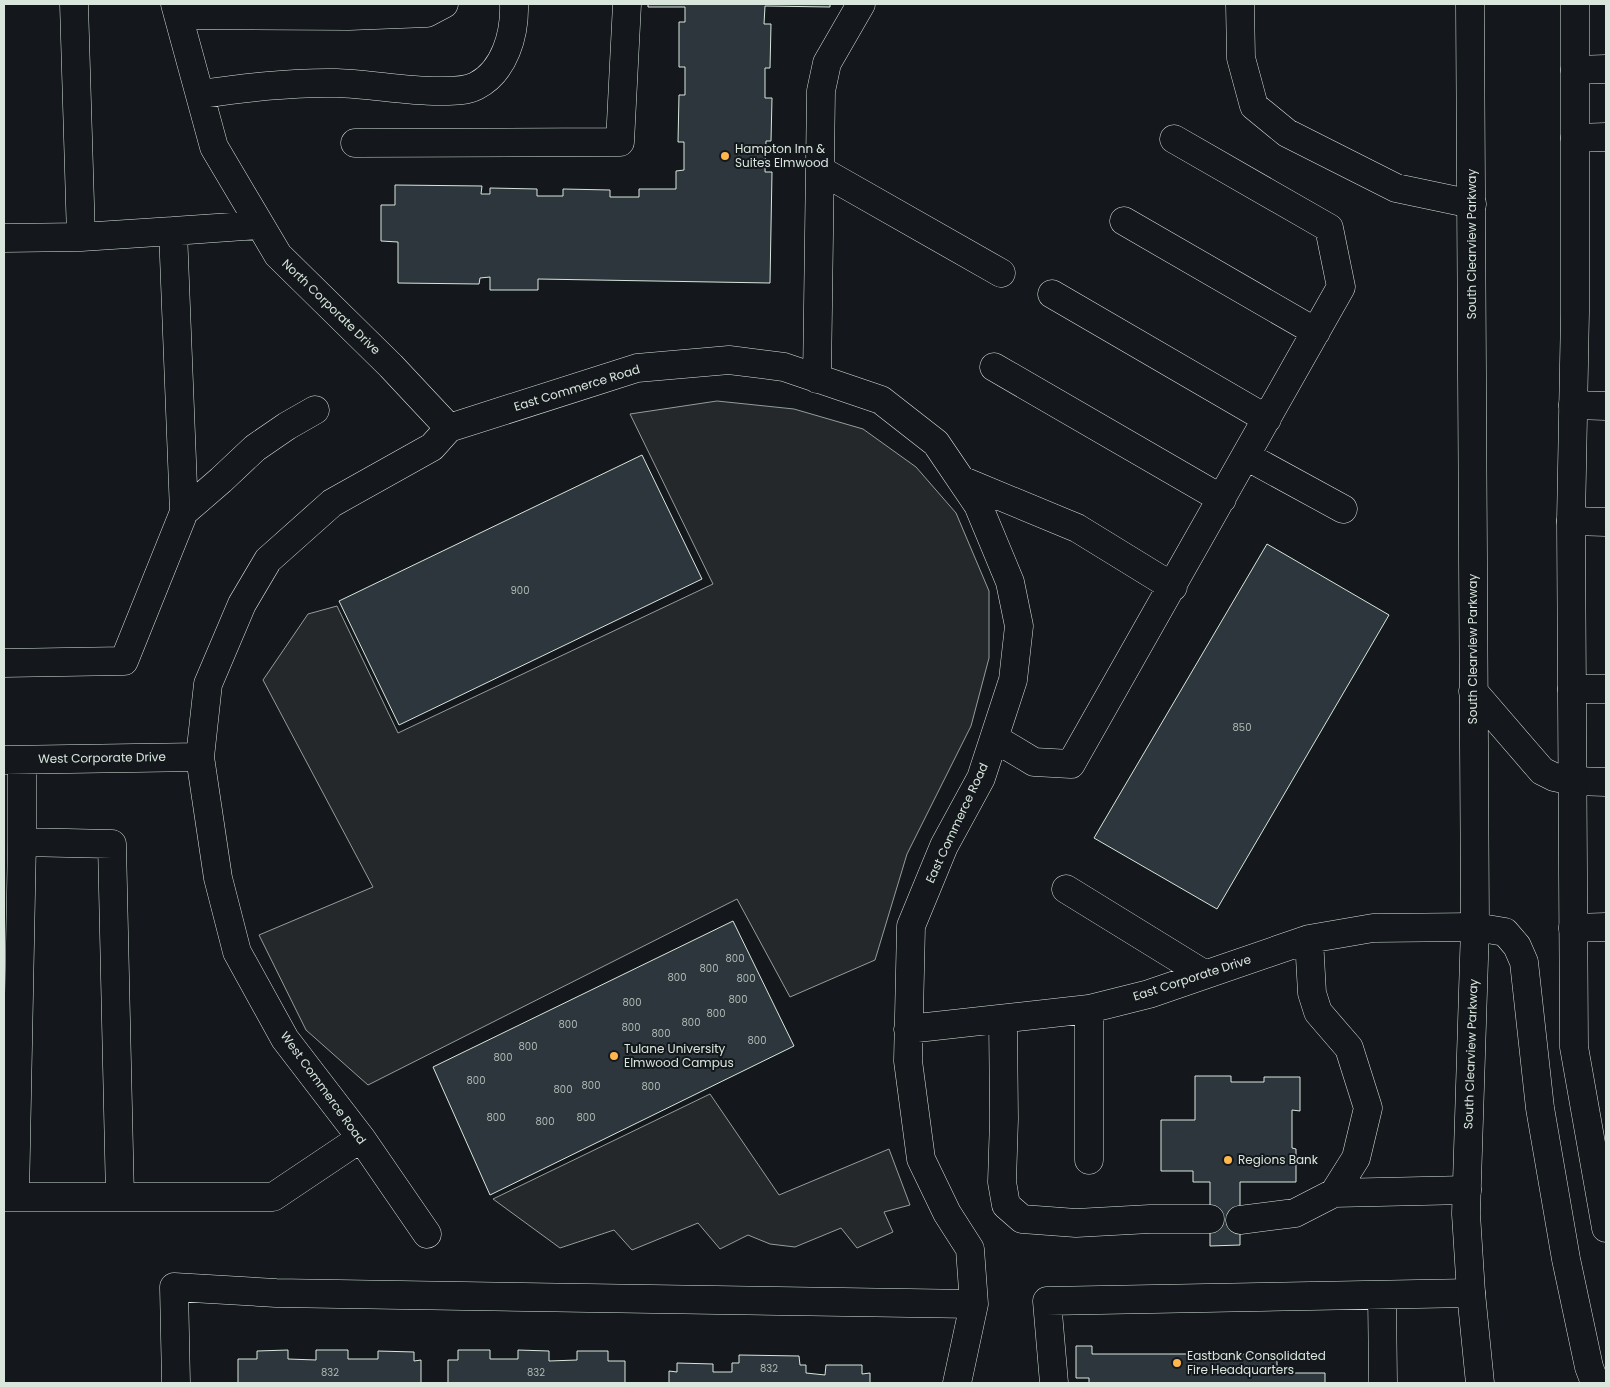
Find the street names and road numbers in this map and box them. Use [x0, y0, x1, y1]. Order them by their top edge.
street label: South Clearview Parkway [1463, 169, 1480, 319]
street label: North Corporate Drive [278, 255, 384, 358]
street label: East Commerce Road [512, 360, 642, 415]
street label: South Clearview Parkway [1464, 574, 1481, 724]
street label: West Corporate Drive [38, 748, 166, 767]
street label: East Commerce Road [921, 760, 992, 886]
street label: East Corporate Drive [1131, 950, 1253, 1005]
street label: South Clearview Parkway [1459, 978, 1482, 1129]
street label: West Commerce Road [277, 1028, 370, 1148]

